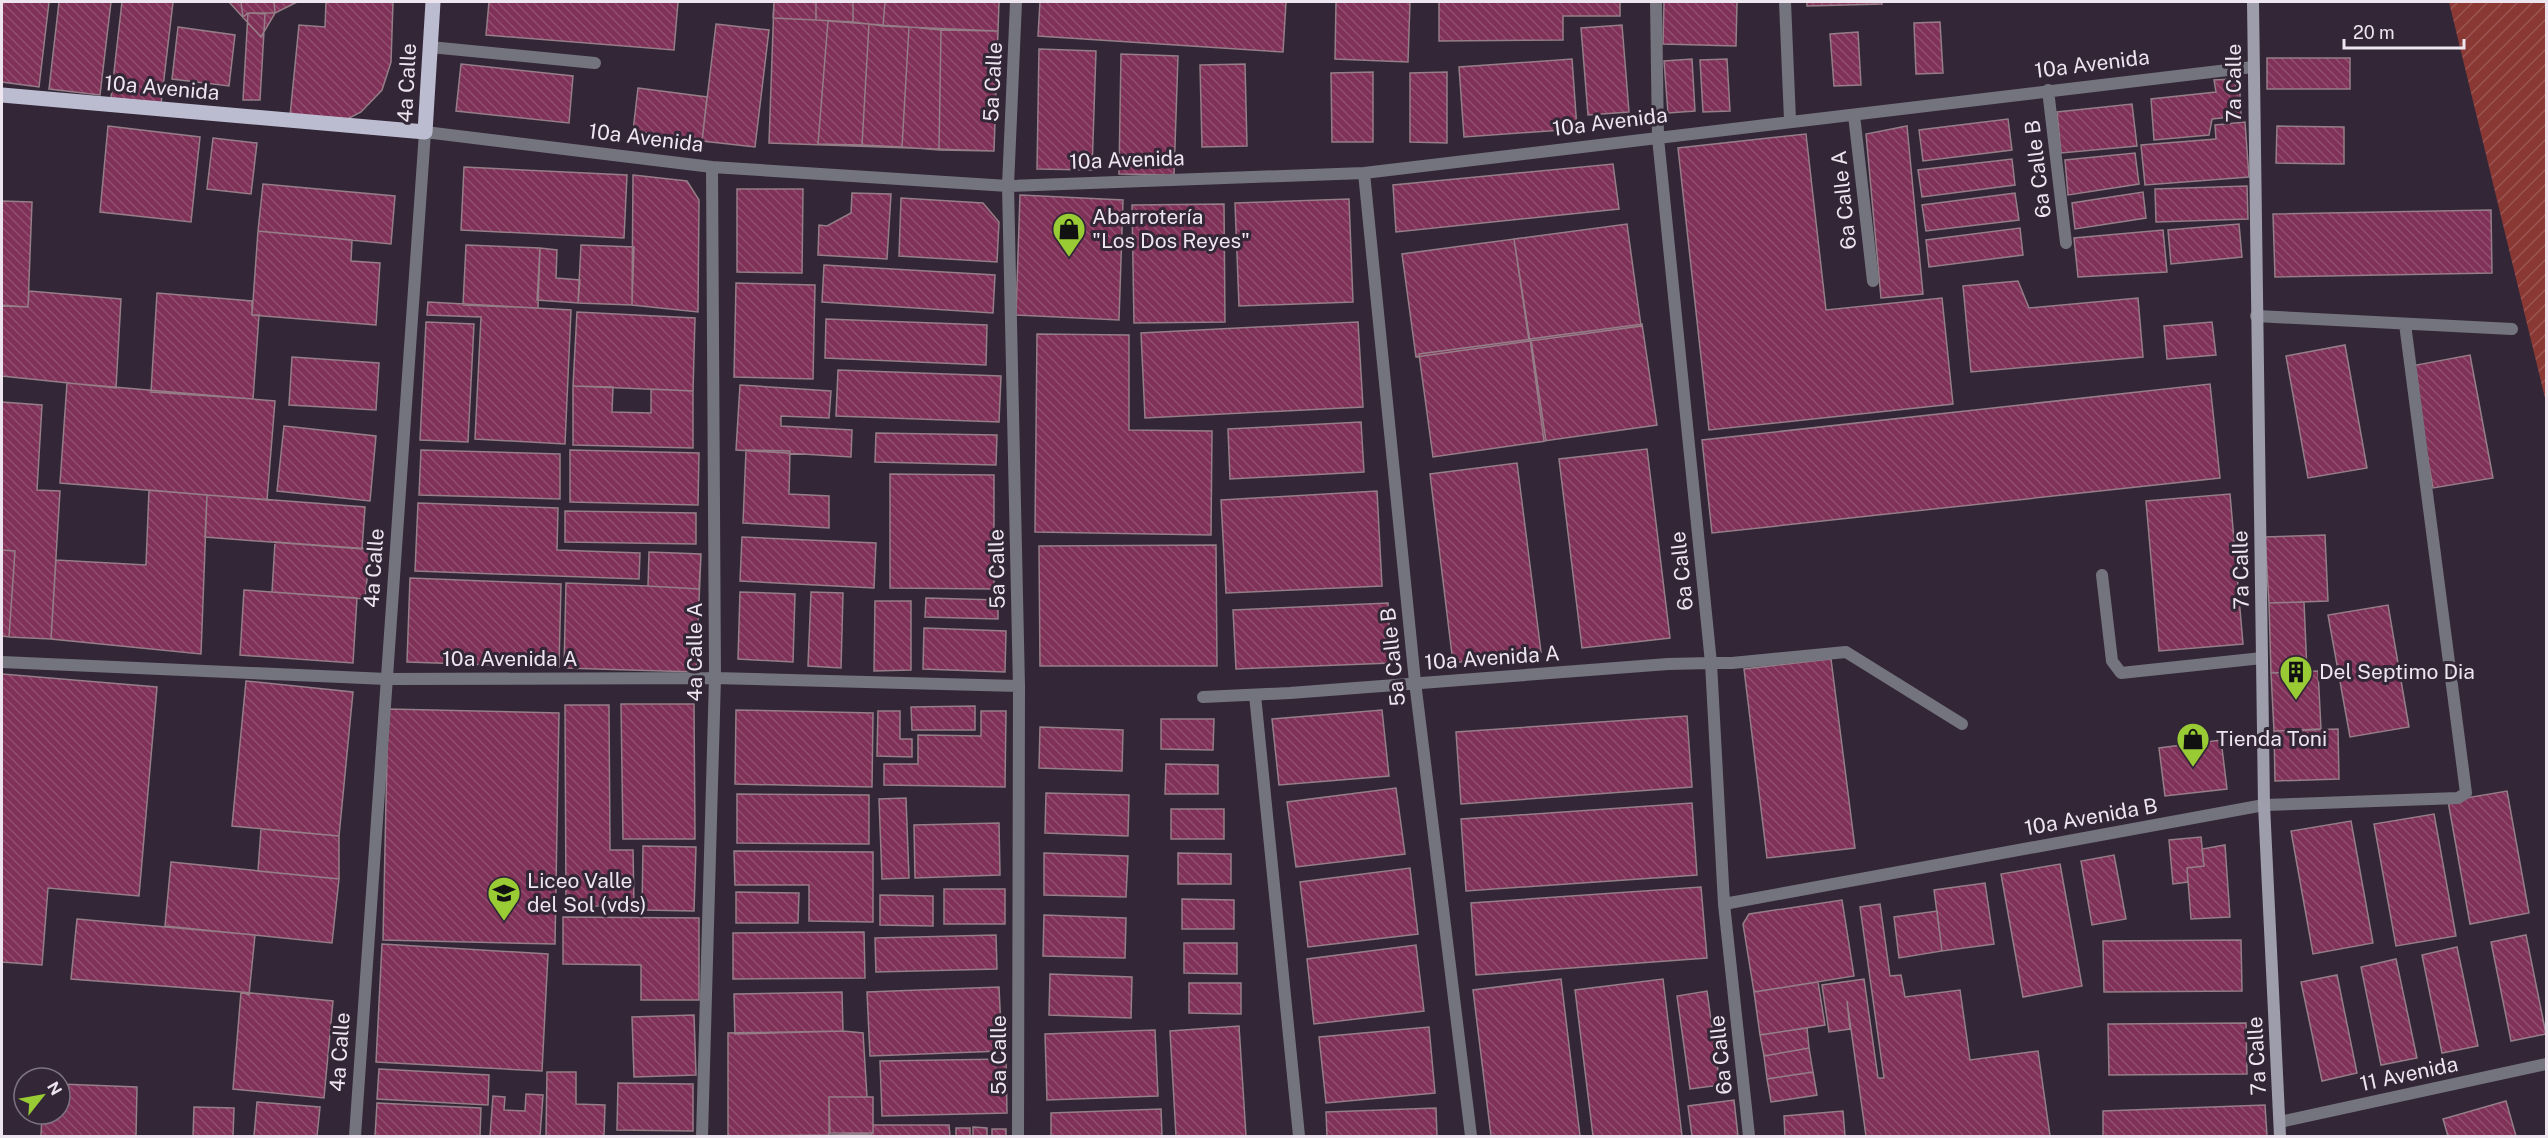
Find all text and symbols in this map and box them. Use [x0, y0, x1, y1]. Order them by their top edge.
scale bar [2344, 12, 2464, 50]
text: 20 m [2353, 22, 2395, 43]
street label: 5a Calle [978, 41, 1007, 123]
street label: 4a Calle [392, 43, 421, 123]
street label: 7a Calle [2221, 43, 2246, 123]
street label: 10a Avenida [2033, 44, 2151, 83]
street label: 10a Avenida [103, 70, 221, 105]
street label: 10a Avenida [1551, 102, 1669, 141]
street label: 10a Avenida [587, 118, 705, 157]
street label: 6a Calle B [2019, 119, 2056, 219]
street label: 10a Avenida [1069, 145, 1185, 174]
street label: 6a Calle A [1826, 149, 1861, 251]
place label: Abarrotería "Los Dos Reyes" [1092, 204, 1250, 253]
shop icon: Abarrotería "Los Dos Reyes" [1051, 211, 1087, 258]
street label: 4a Calle [358, 527, 389, 609]
street label: 5a Calle [983, 529, 1010, 609]
street label: 6a Calle [1665, 530, 1698, 612]
street label: 7a Calle [2227, 530, 2254, 610]
street label: 4a Calle A [682, 602, 707, 702]
street label: 5a Calle B [1375, 607, 1410, 708]
street label: 10a Avenida A [1424, 640, 1561, 675]
street label: 10a Avenida A [442, 646, 578, 671]
building icon: Del Septimo Dia [2278, 654, 2314, 701]
place label: Del Septimo Dia [2319, 659, 2475, 684]
shop icon: Tienda Toni [2175, 721, 2211, 768]
place label: Tienda Toni [2216, 726, 2327, 751]
street label: 10a Avenida B [2022, 793, 2159, 841]
place label: Liceo Valle del Sol (vds) [527, 868, 647, 917]
school or university icon: Liceo Valle del Sol (vds) [486, 875, 522, 922]
street label: 4a Calle [324, 1011, 355, 1093]
street label: 6a Calle [1704, 1014, 1737, 1096]
street label: 5a Calle [986, 1015, 1011, 1095]
street label: 7a Calle [2242, 1016, 2271, 1096]
street label: 11 Avenida [2358, 1051, 2460, 1096]
north arrow [12, 1066, 72, 1126]
text: N [43, 1078, 66, 1099]

